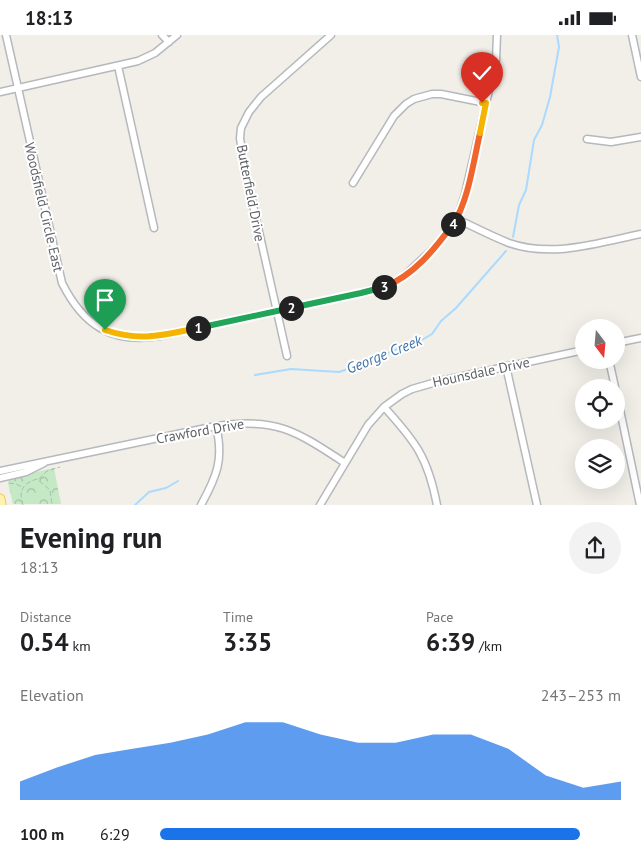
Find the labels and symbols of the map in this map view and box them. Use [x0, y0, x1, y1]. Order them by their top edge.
pin [461, 52, 503, 103]
street label: Woodsfield Circle East [20, 141, 68, 274]
street label: Butterfield Drive [233, 143, 269, 243]
pin: 4 [440, 211, 466, 237]
pin: 3 [372, 275, 396, 299]
pin [84, 279, 126, 330]
pin: 2 [278, 295, 304, 321]
pin: 1 [186, 315, 210, 341]
north arrow [575, 319, 625, 369]
water label: George Creek [343, 330, 426, 378]
street label: Hounsdale Drive [431, 353, 531, 391]
street label: Crawford Drive [155, 414, 245, 448]

